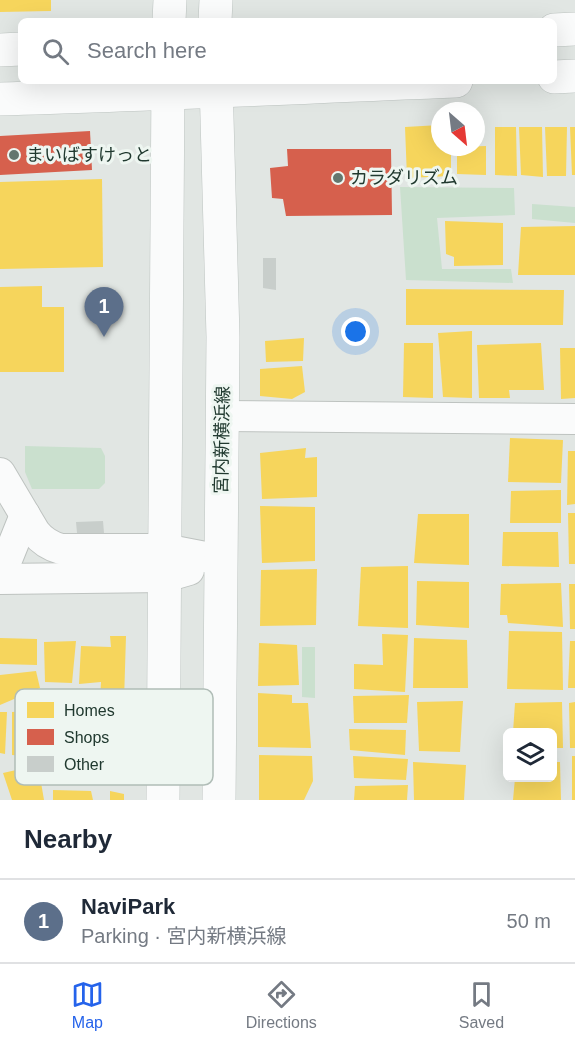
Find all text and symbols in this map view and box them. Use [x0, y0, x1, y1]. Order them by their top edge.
search box [18, 18, 557, 84]
icon: search [39, 35, 72, 68]
text: Search here [87, 38, 207, 63]
north arrow [431, 102, 485, 156]
place label: まいばすけっと [26, 145, 152, 165]
marker: まいばすけっと [7, 148, 21, 162]
place label: カラダリズム [350, 168, 458, 188]
marker: カラダリズム [331, 171, 345, 185]
pin: 1 [84, 288, 124, 337]
your location [341, 317, 370, 346]
street label: 宮内新横浜線 [211, 386, 233, 494]
legend [15, 689, 213, 785]
text: Homes [64, 702, 115, 719]
map controls [503, 728, 557, 782]
button: layers [503, 728, 557, 782]
text: Shops [64, 729, 109, 746]
text: Other [64, 756, 105, 773]
text: Nearby [24, 824, 112, 854]
text: NaviPark [81, 894, 175, 919]
text: 1 [38, 910, 49, 932]
text: 50 m [507, 910, 551, 932]
text: Parking · 宮内新横浜線 [81, 925, 287, 947]
tab: Map [71, 978, 104, 1032]
tab: Directions [246, 978, 317, 1032]
tab: Saved [459, 978, 504, 1032]

